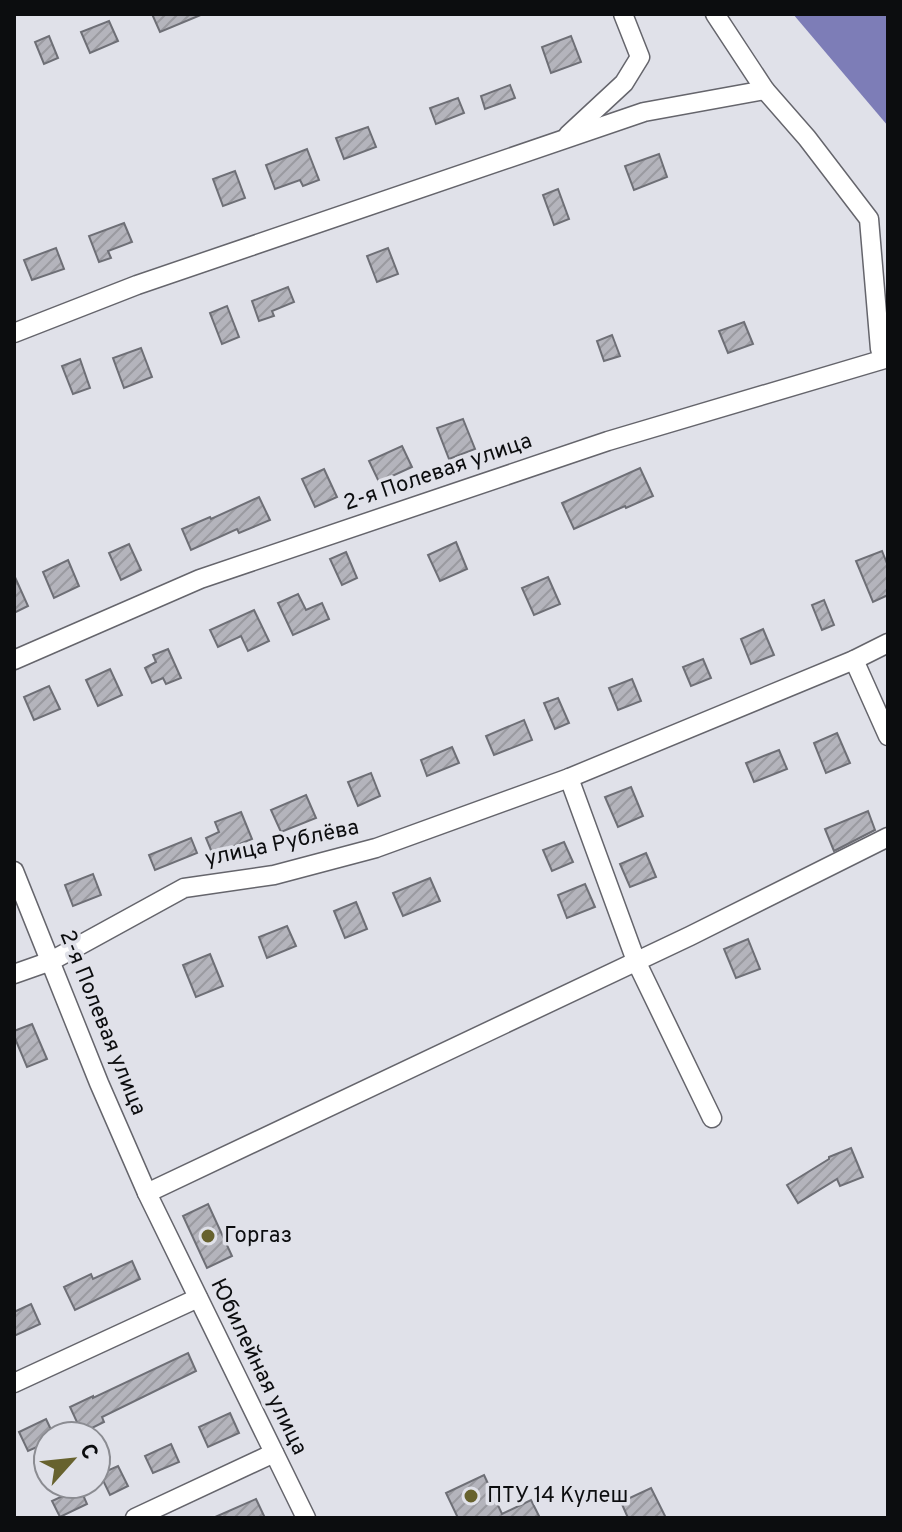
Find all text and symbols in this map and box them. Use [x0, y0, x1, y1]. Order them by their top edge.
street label: 2-я Полевая улица [340, 428, 536, 518]
street label: улица Рублёва [202, 814, 362, 874]
street label: 2-я Полевая улица [53, 926, 151, 1120]
place label: Горгаз [224, 1223, 292, 1250]
marker: Горгаз [199, 1227, 217, 1245]
street label: Юбилейная улица [204, 1274, 312, 1460]
north arrow [32, 1420, 112, 1500]
text: С [72, 1440, 103, 1464]
place label: ПТУ 14 Кулеш [487, 1483, 628, 1510]
marker: ПТУ 14 Кулеш [462, 1487, 480, 1505]

